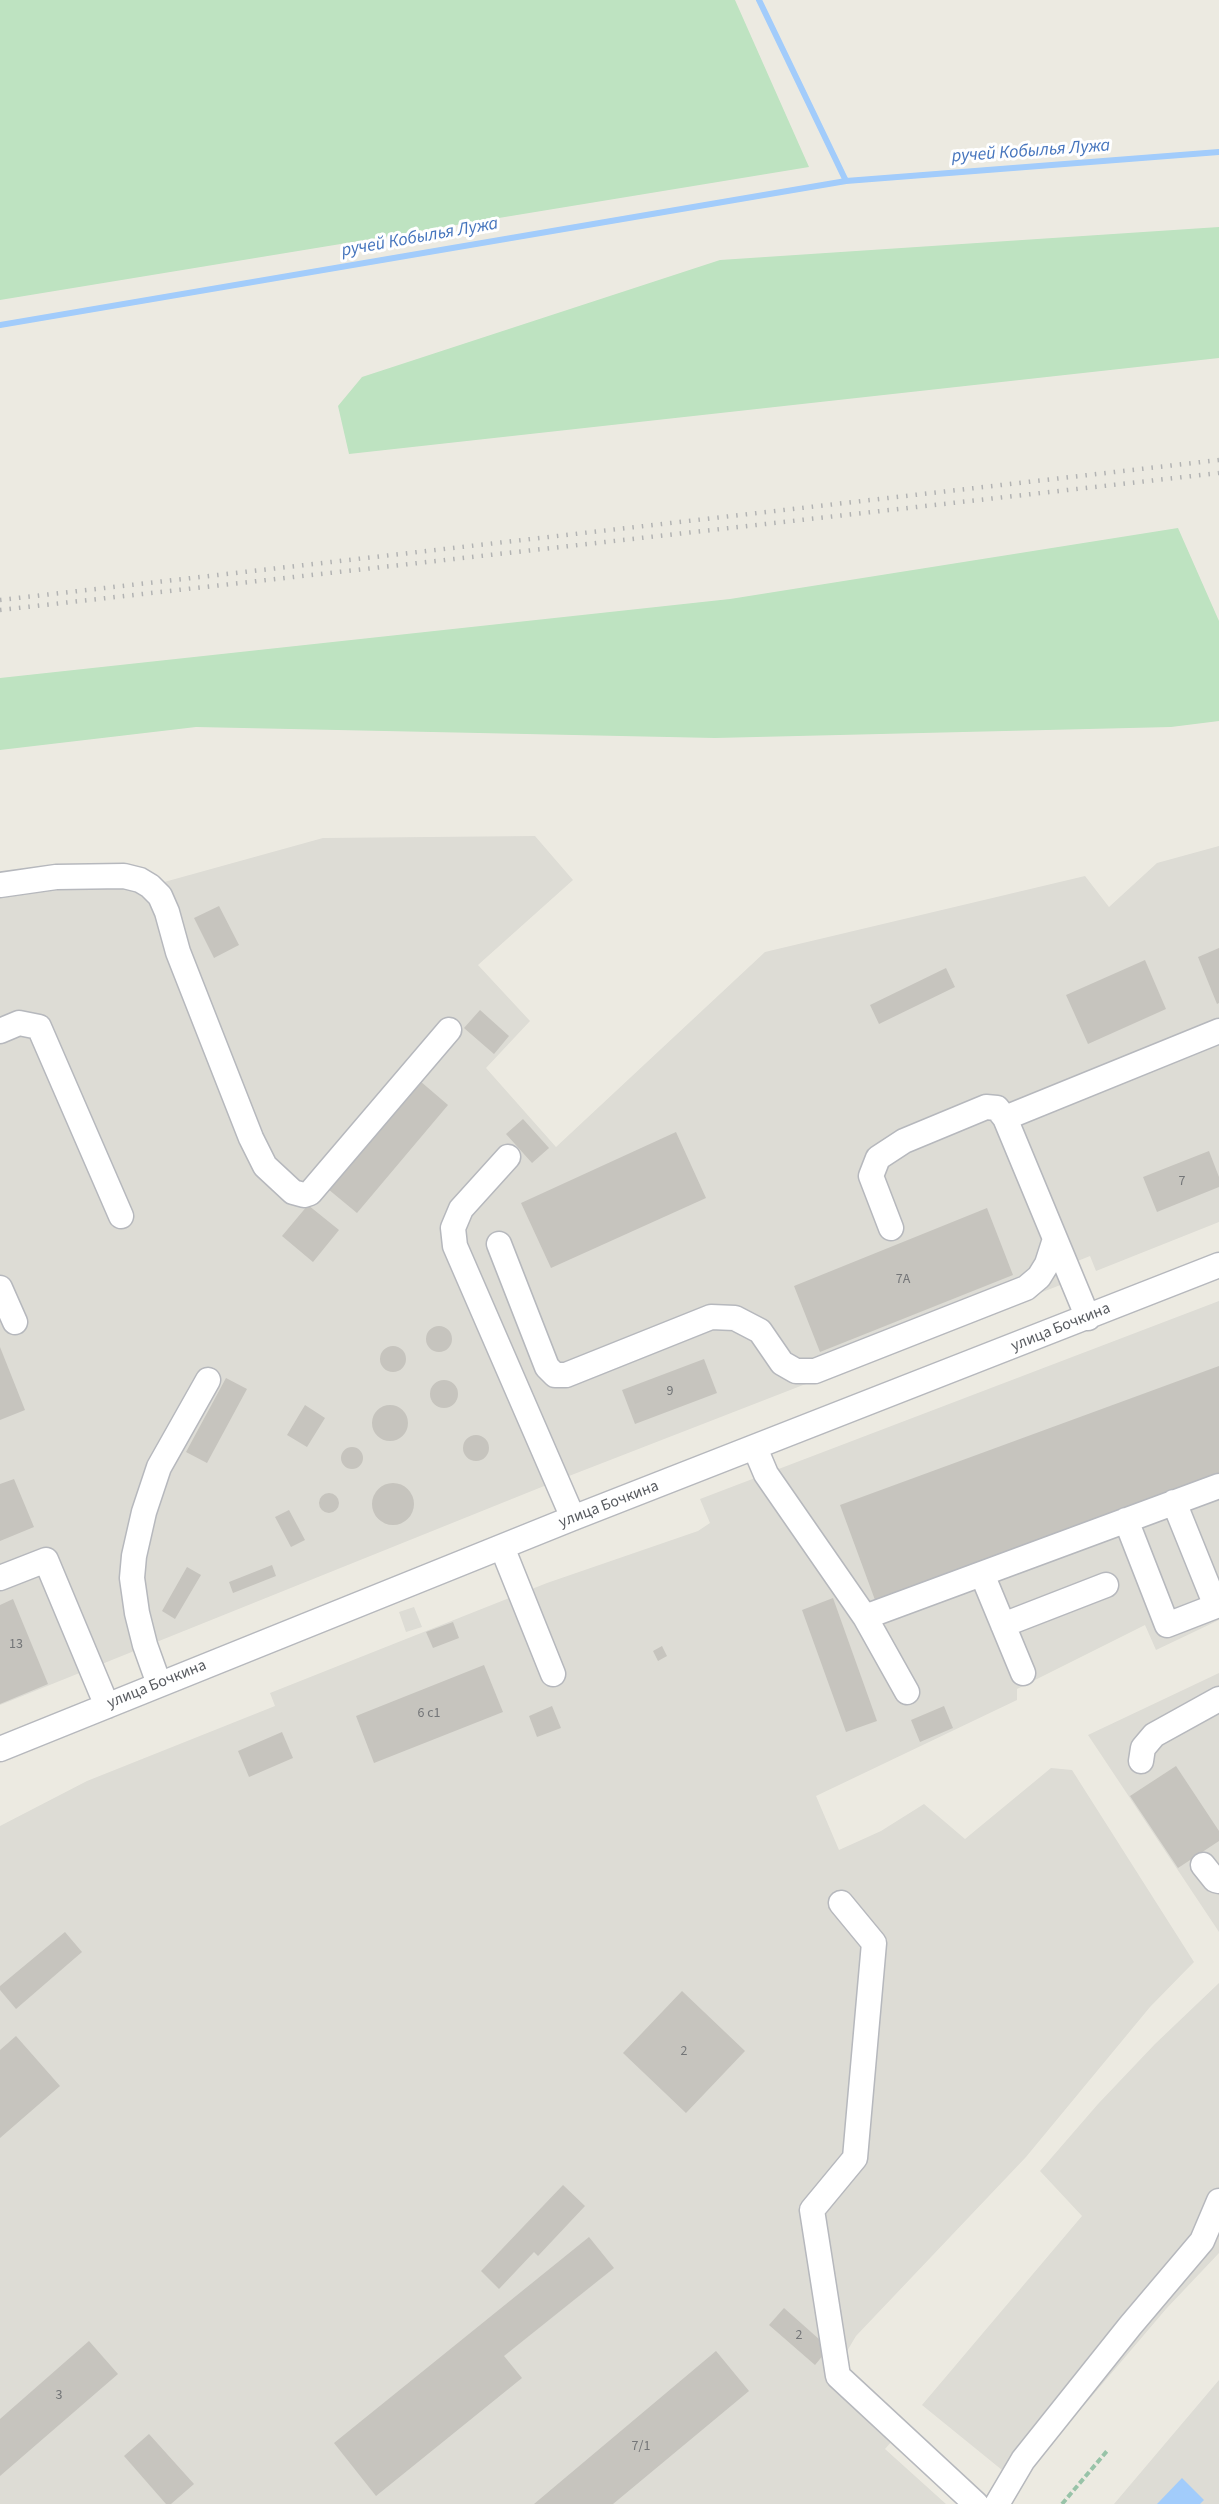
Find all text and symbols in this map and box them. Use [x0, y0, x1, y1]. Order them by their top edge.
water label: ручей Кобылья Лужа [951, 136, 1111, 168]
water label: ручей Кобылья Лужа [340, 214, 500, 262]
house number: 7 [1179, 1174, 1185, 1190]
house number: 7А [896, 1272, 910, 1288]
street label: улица Бочкина [1009, 1299, 1113, 1357]
house number: 9 [667, 1384, 673, 1400]
street label: улица Бочкина [556, 1477, 662, 1533]
house number: 13 [9, 1637, 23, 1653]
street label: улица Бочкина [105, 1656, 209, 1714]
house number: 6 с1 [417, 1706, 441, 1722]
house number: 2 [681, 2044, 687, 2060]
house number: 2 [796, 2328, 802, 2344]
house number: 3 [56, 2388, 62, 2404]
house number: 7/1 [632, 2439, 650, 2455]

